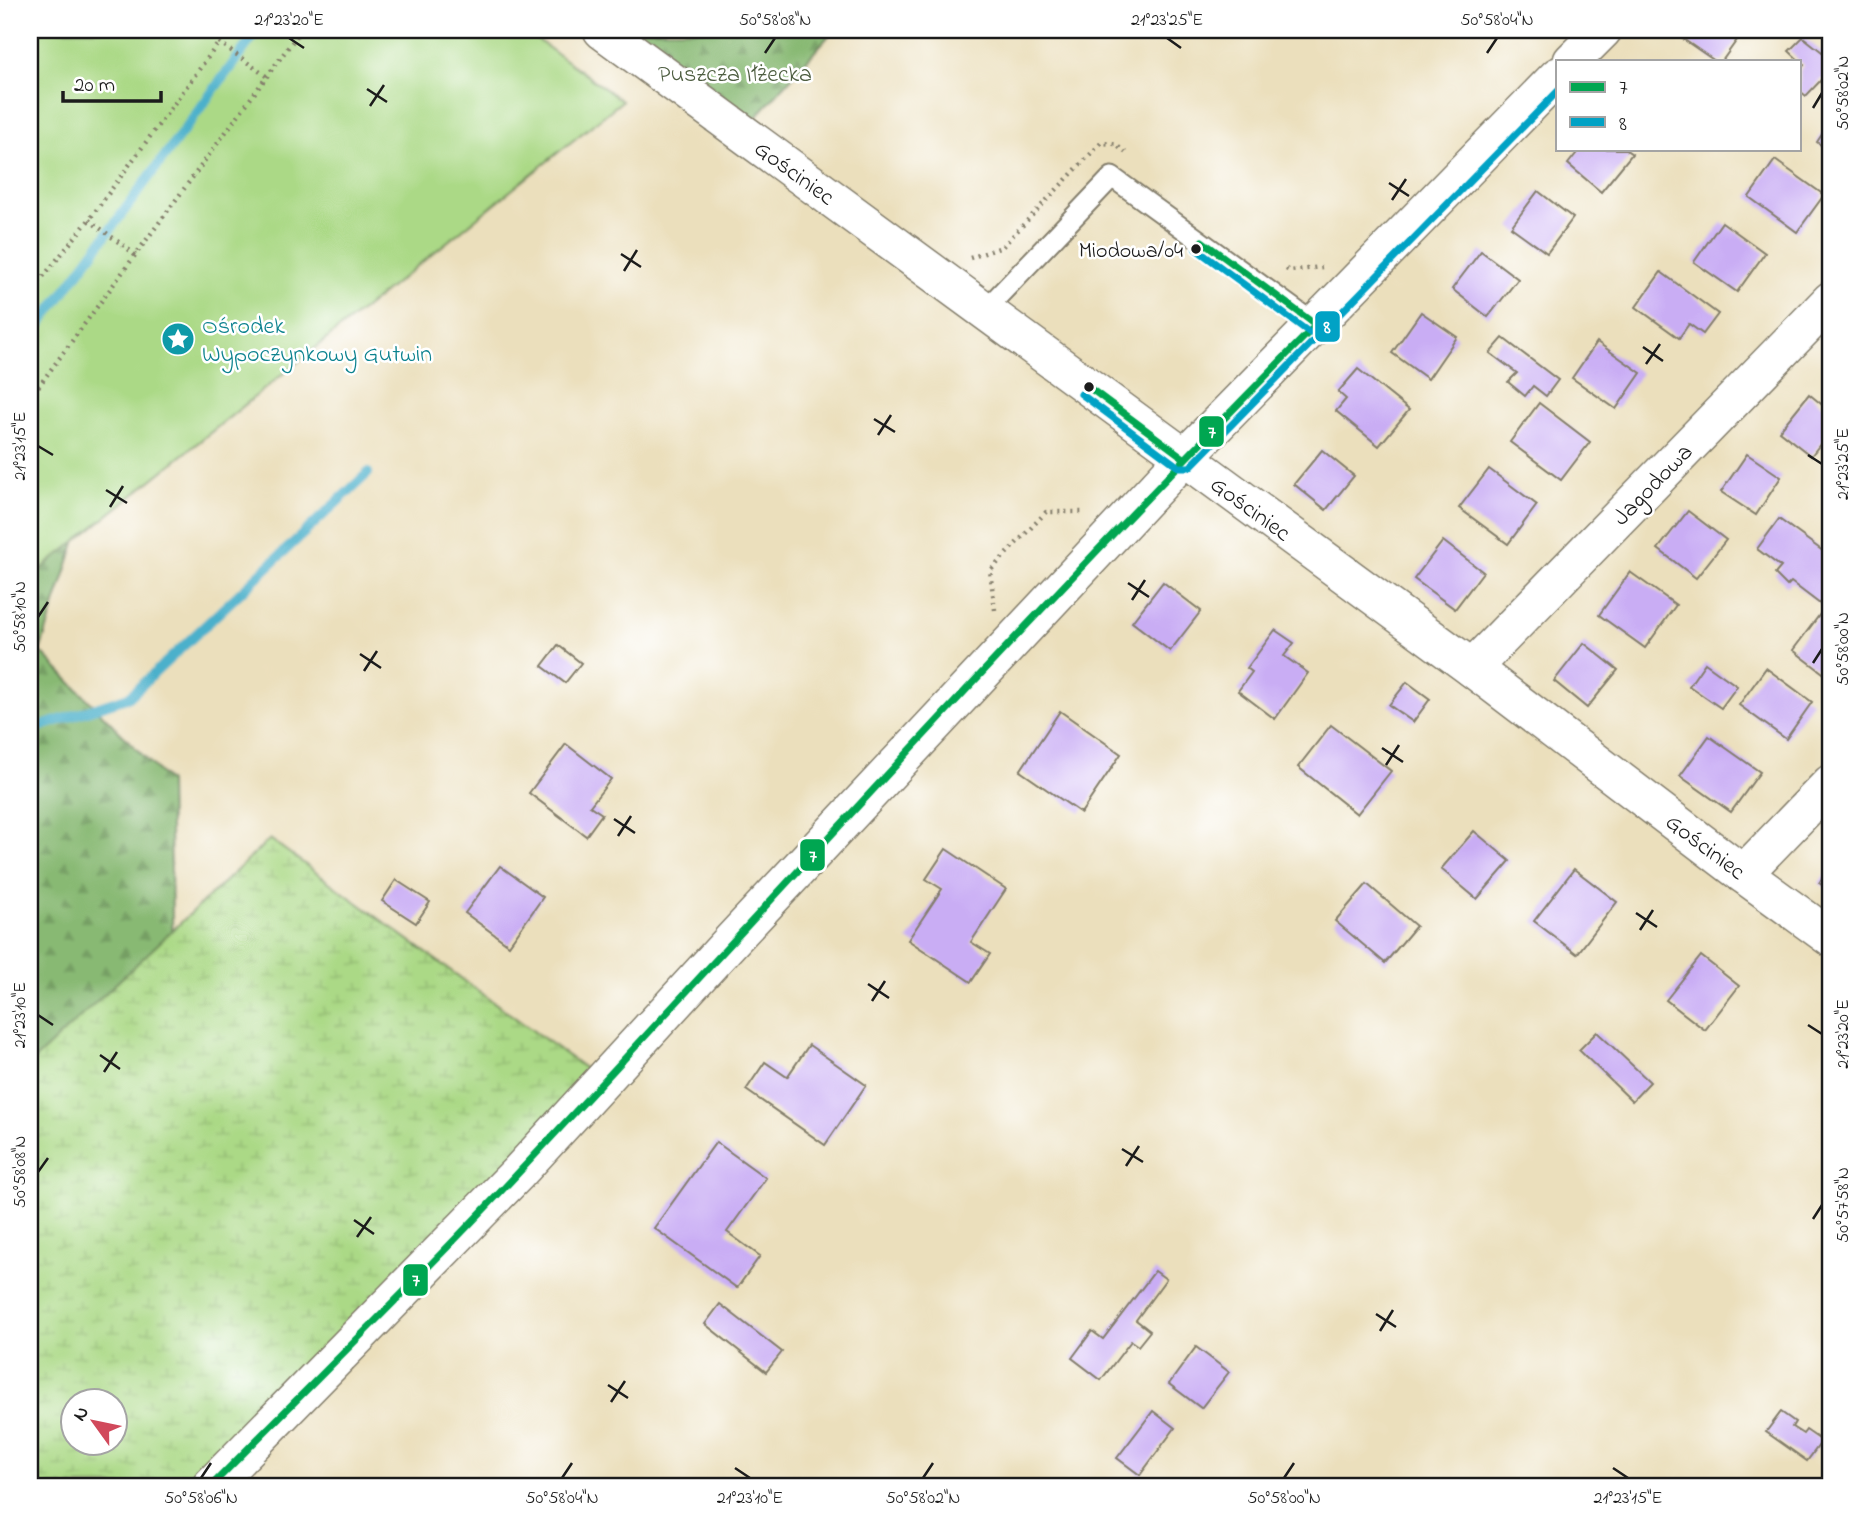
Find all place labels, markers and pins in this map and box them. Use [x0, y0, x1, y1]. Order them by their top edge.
place label: Miodowa/04 [1079, 236, 1183, 268]
marker: Miodowa/04 [1189, 242, 1203, 256]
place label: Ośrodek Wypoczynkowy Gutwin [202, 310, 432, 374]
place icon: Ośrodek Wypoczynkowy Gutwin [159, 320, 197, 358]
unlabelled marker [1082, 380, 1096, 394]

